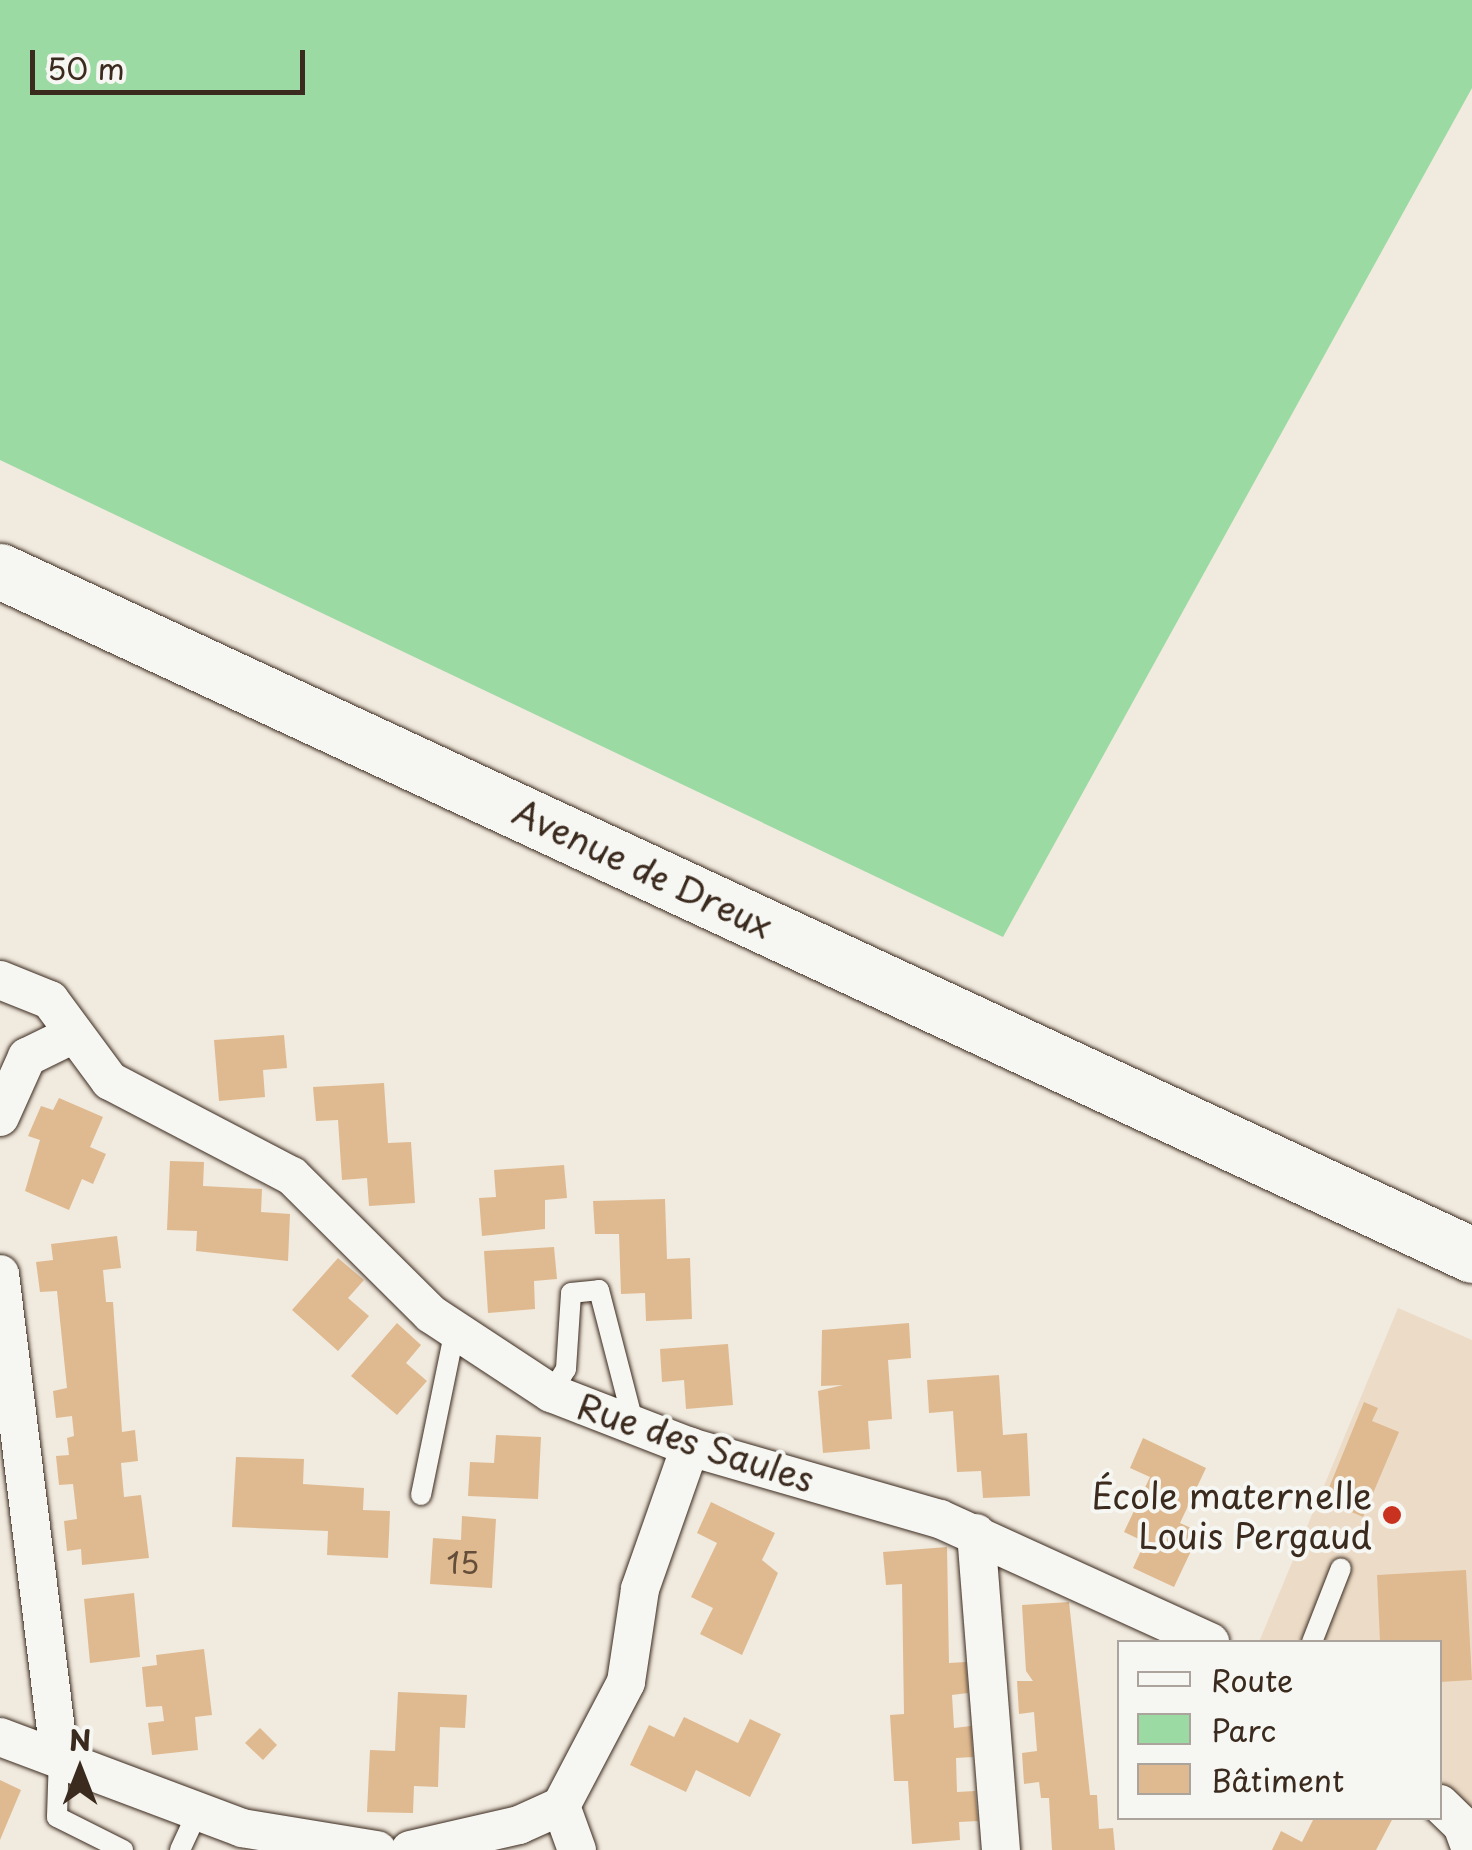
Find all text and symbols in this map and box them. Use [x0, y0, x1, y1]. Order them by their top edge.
scale bar [35, 30, 310, 92]
text: 50 m [47, 45, 125, 90]
street label: Avenue de Dreux [506, 789, 780, 947]
street label: Rue des Saules [570, 1383, 822, 1501]
place label: École maternelle Louis Pergaud [1090, 1474, 1372, 1556]
marker: École maternelle Louis Pergaud [1381, 1504, 1403, 1526]
house number: 15 [447, 1544, 479, 1580]
legend [1117, 1640, 1442, 1820]
text: Route [1211, 1657, 1293, 1702]
text: Parc [1211, 1707, 1276, 1752]
text: N [69, 1718, 91, 1761]
north arrow [30, 1720, 130, 1820]
text: Bâtiment [1211, 1757, 1344, 1802]

